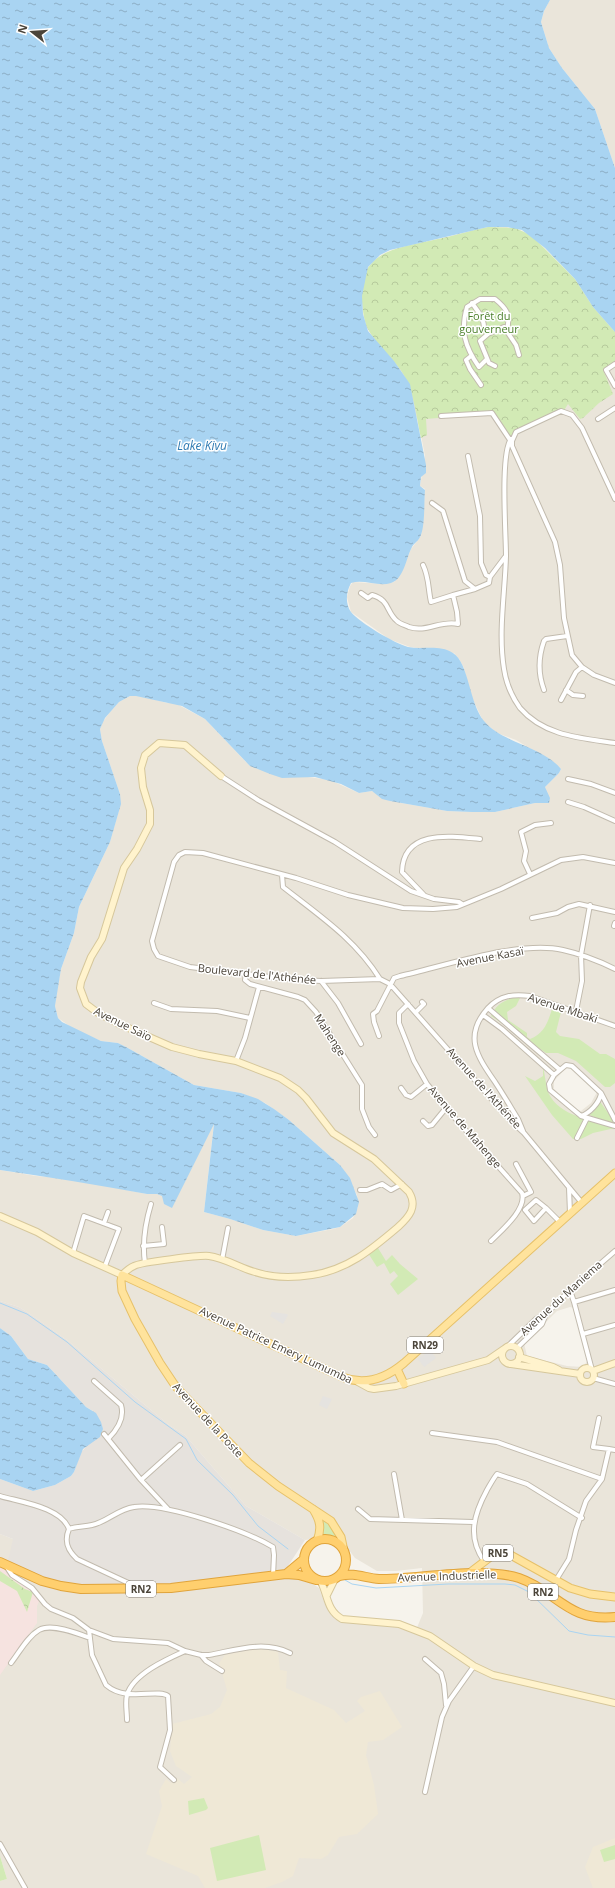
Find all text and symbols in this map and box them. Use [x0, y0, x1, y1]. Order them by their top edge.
north arrow [12, 12, 52, 52]
text: N [13, 22, 30, 35]
park label: Forêt du gouverneur [459, 308, 519, 336]
water label: Lake Kivu [177, 437, 227, 454]
street label: Avenue Kasaï [455, 943, 525, 970]
street label: Boulevard de l'Athénée [197, 960, 317, 987]
street label: Avenue Mbaki [526, 989, 600, 1026]
street label: Avenue Saïo [92, 1003, 155, 1044]
street label: Mahenge [311, 1011, 350, 1059]
street label: Avenue de l'Athénée [444, 1044, 525, 1132]
street label: Avenue de Mahenge [425, 1082, 505, 1171]
street label: Avenue du Maniema [516, 1257, 605, 1338]
street label: Avenue Patrice Emery Lumumba [197, 1302, 355, 1387]
road number: RN29 [407, 1337, 443, 1353]
street label: Avenue de la Poste [170, 1379, 247, 1460]
road number: RN5 [483, 1545, 513, 1561]
street label: Avenue Industrielle [397, 1566, 497, 1585]
road number: RN2 [126, 1581, 156, 1597]
road number: RN2 [528, 1584, 558, 1600]

